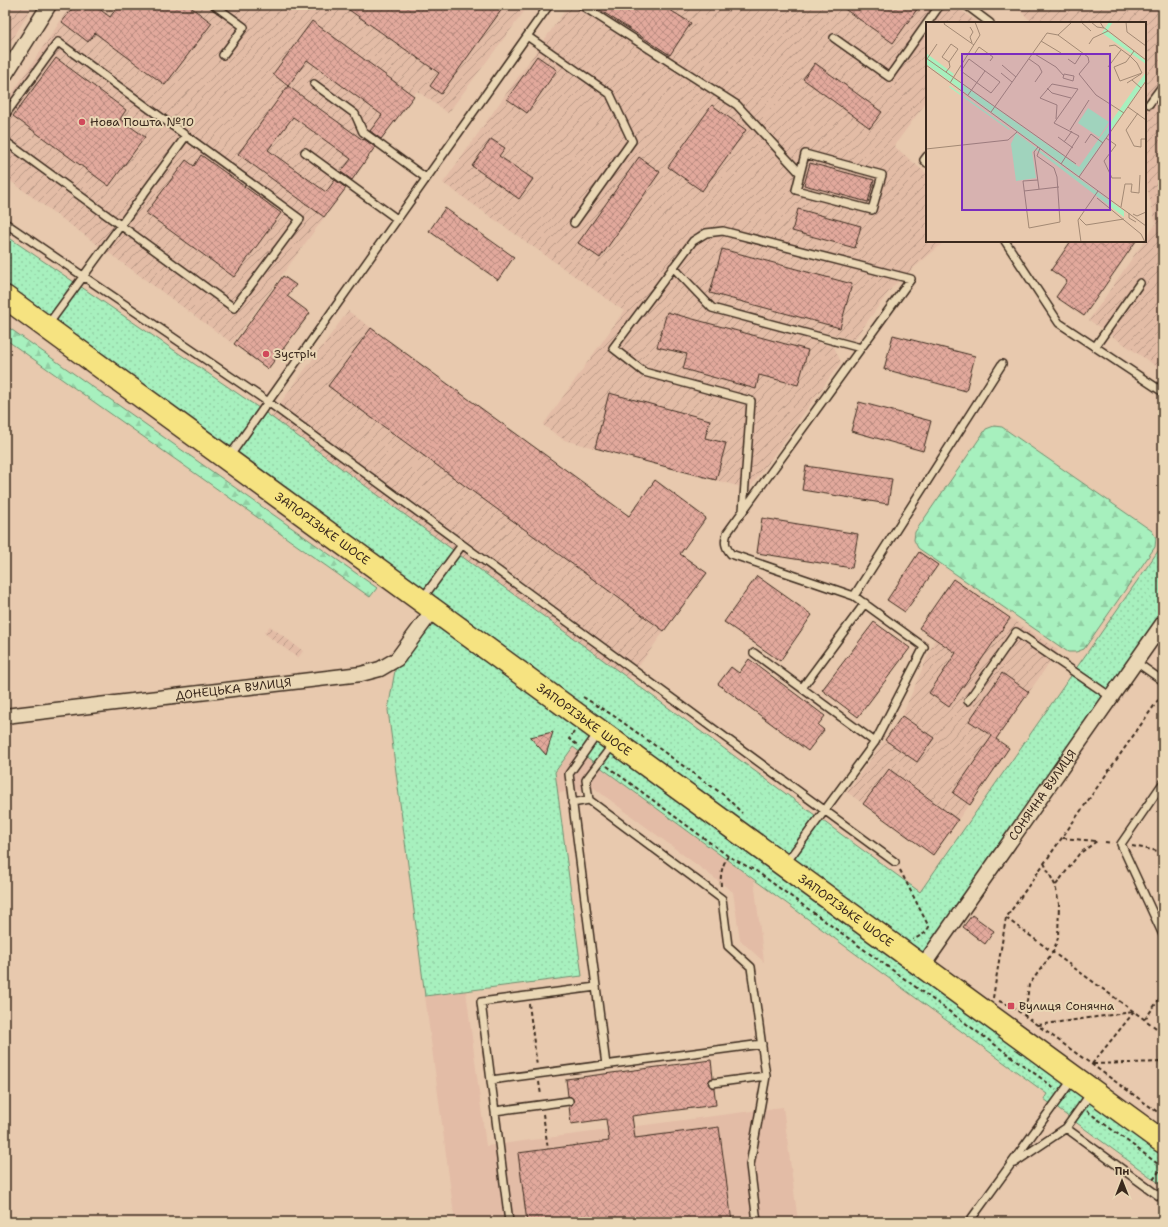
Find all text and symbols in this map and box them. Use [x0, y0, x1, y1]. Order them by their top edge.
inset map [926, 22, 1146, 242]
place label: Нова Пошта №10 [90, 114, 194, 130]
marker: Нова Пошта №10 [77, 117, 87, 127]
place label: Зустріч [274, 346, 316, 362]
marker: Зустріч [261, 349, 271, 359]
street label: ЗАПОРІЗЬКЕ ШОСЕ [272, 489, 373, 569]
street label: ДОНЕЦЬКА ВУЛИЦЯ [175, 674, 292, 704]
street label: ЗАПОРІЗЬКЕ ШОСЕ [533, 680, 635, 760]
street label: СОНЯЧНА ВУЛИЦЯ [1005, 746, 1080, 844]
street label: ЗАПОРІЗЬКЕ ШОСЕ [795, 871, 897, 951]
place label: Вулиця Сонячна [1019, 998, 1115, 1014]
marker: Вулиця Сонячна [1006, 1001, 1016, 1011]
north arrow [1102, 1161, 1142, 1201]
text: Пн [1115, 1164, 1129, 1179]

